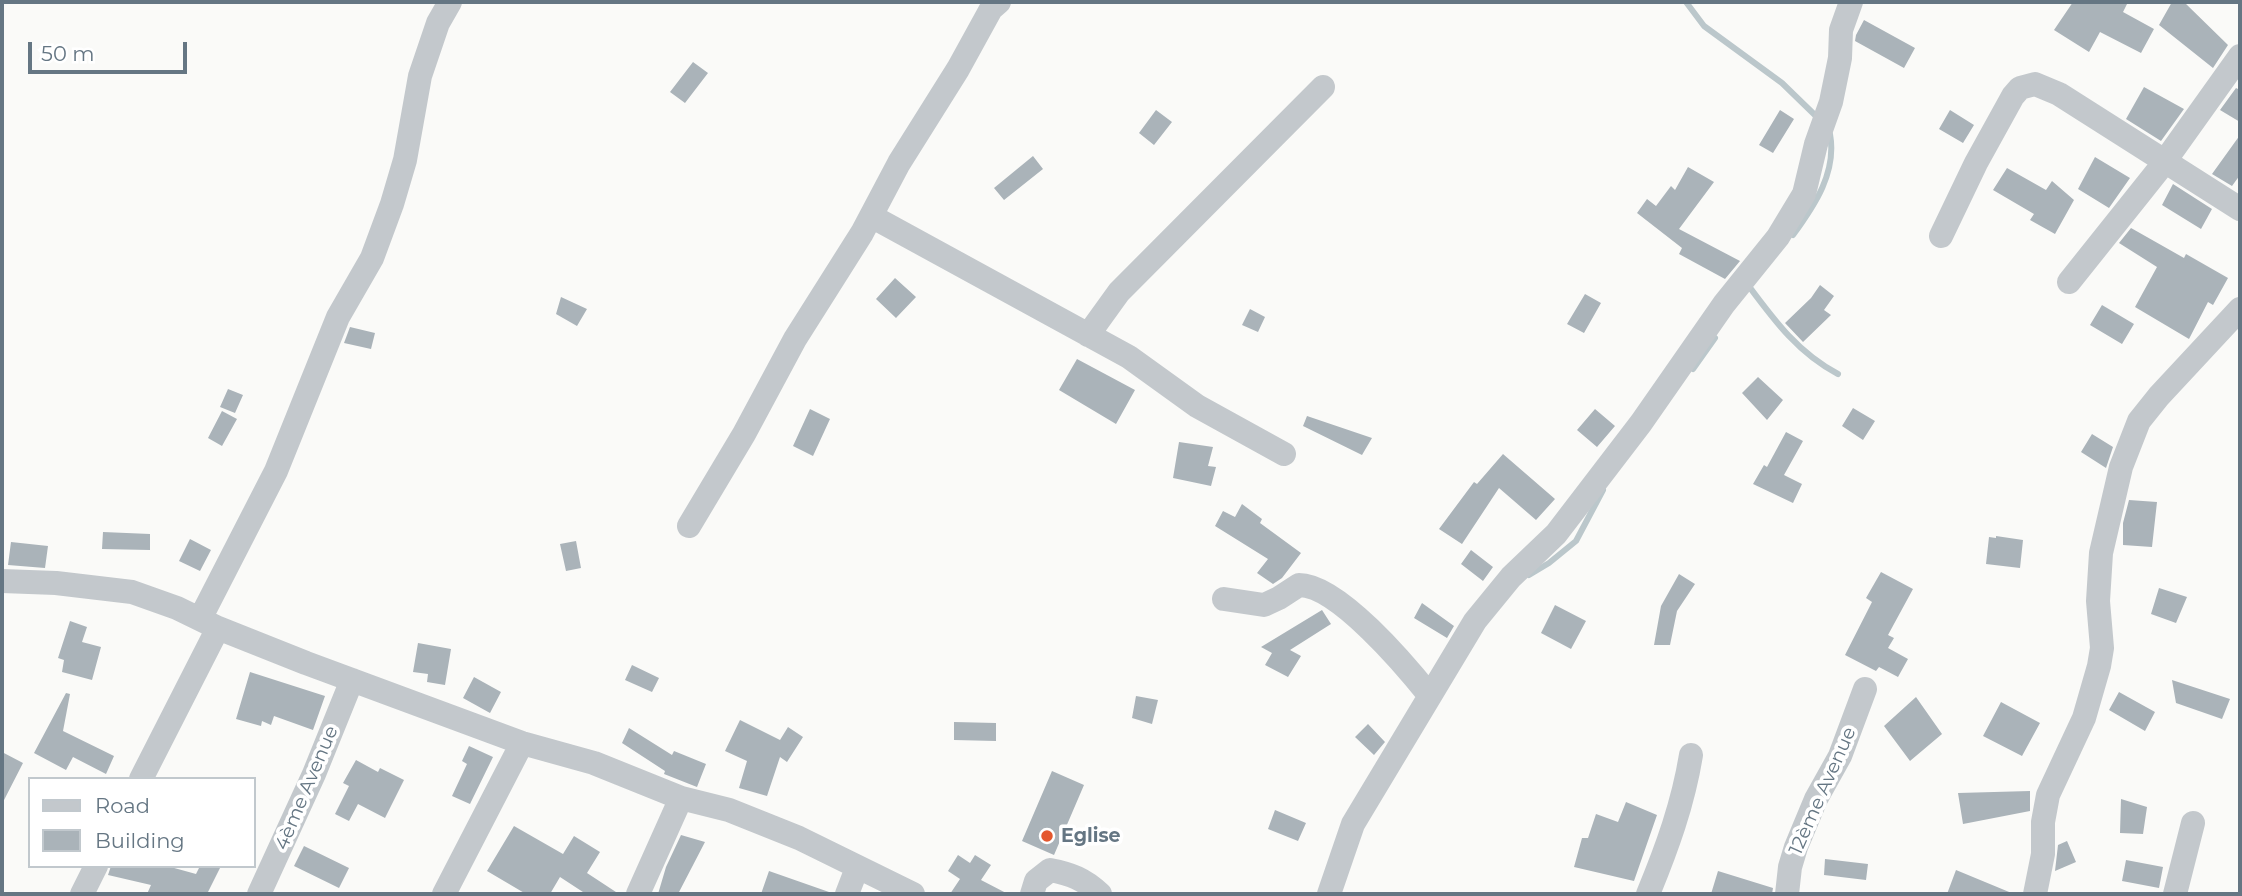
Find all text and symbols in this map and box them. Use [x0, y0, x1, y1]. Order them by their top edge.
scale bar [32, 28, 191, 72]
text: 50 m [41, 41, 95, 66]
street label: 4ème Avenue [271, 723, 343, 853]
street label: 12ème Avenue [1785, 724, 1861, 858]
legend [28, 777, 256, 868]
text: Road [95, 793, 150, 818]
place label: Eglise [1061, 825, 1120, 847]
text: Building [95, 828, 185, 853]
marker: Eglise [1039, 828, 1055, 844]

